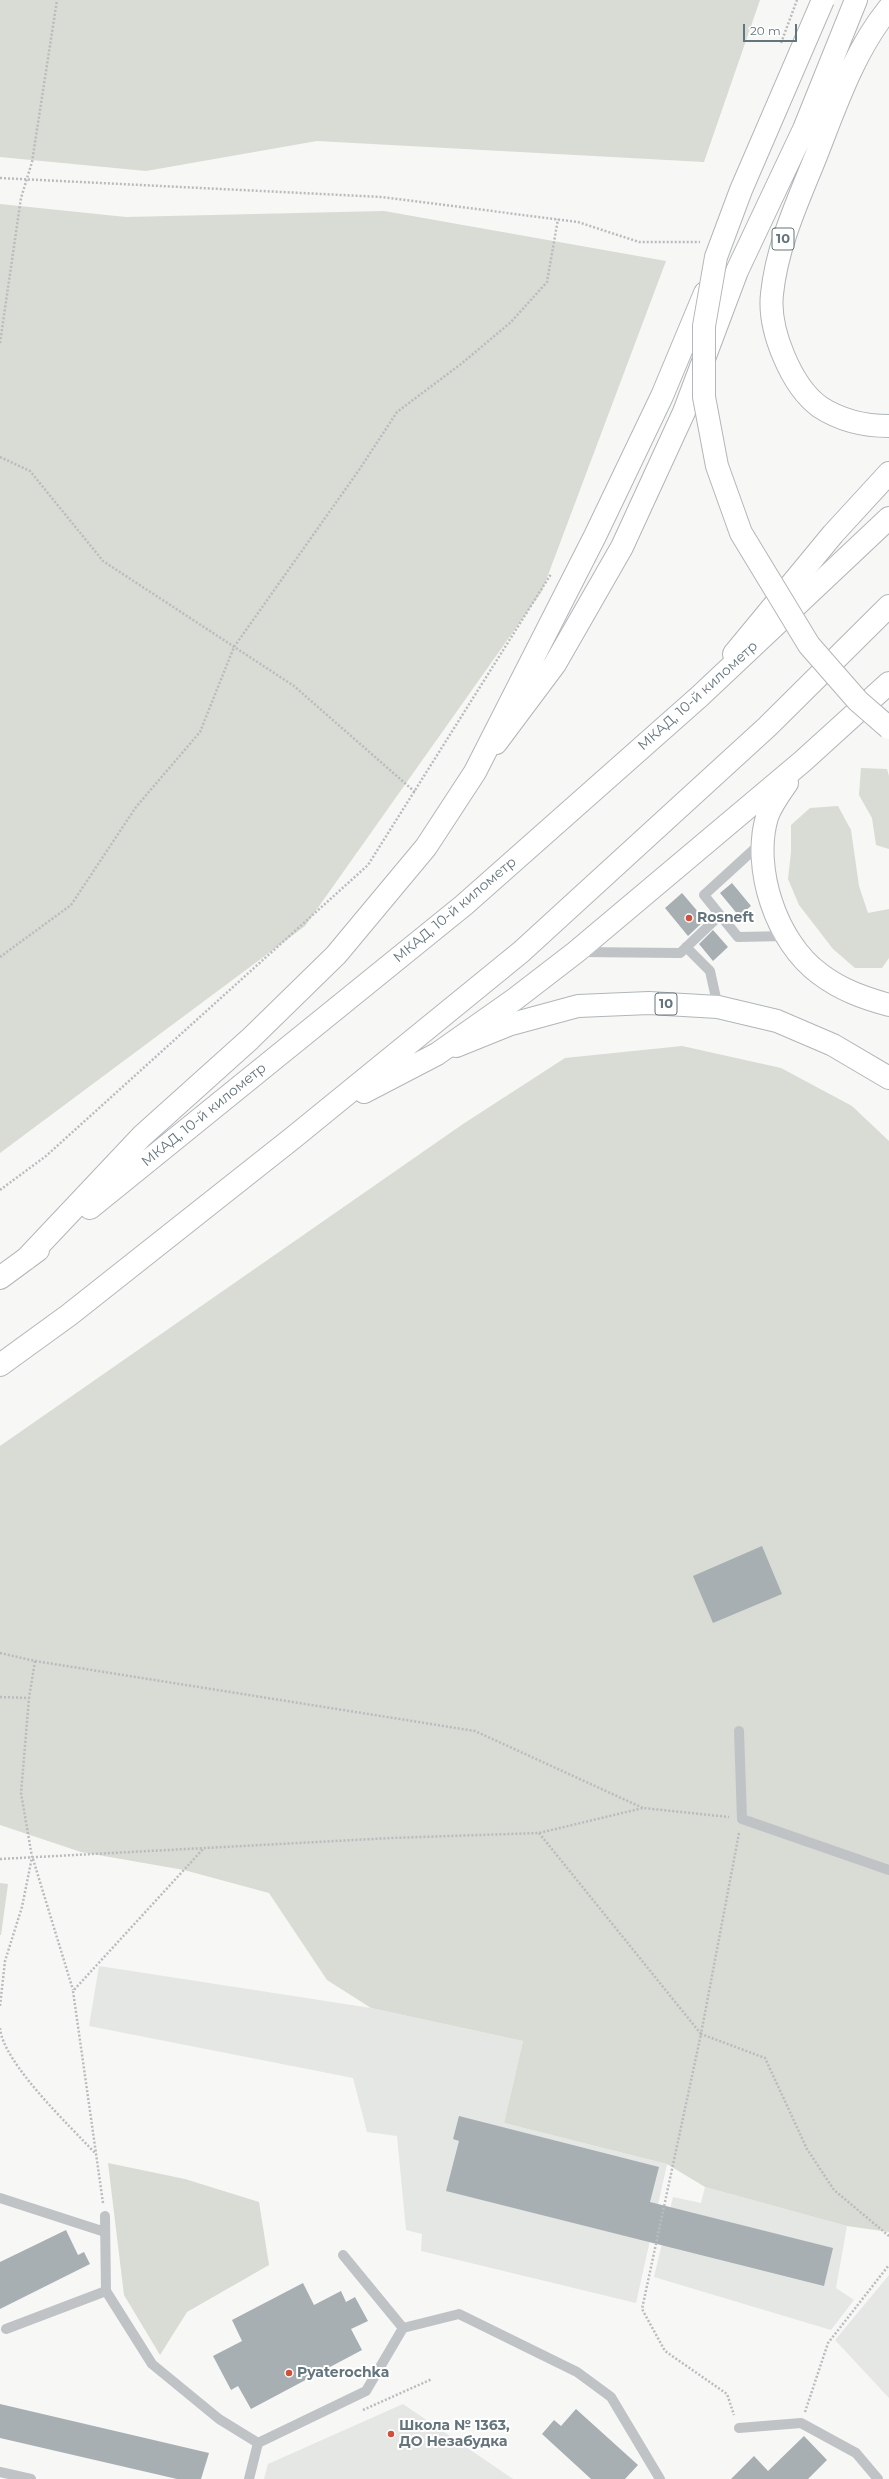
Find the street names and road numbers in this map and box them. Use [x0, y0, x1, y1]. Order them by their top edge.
road number: 10 [772, 228, 794, 250]
street label: МКАД, 10-й километр [635, 638, 761, 754]
street label: МКАД, 10-й километр [390, 854, 520, 966]
road number: 10 [655, 993, 677, 1015]
street label: МКАД, 10-й километр [138, 1060, 270, 1170]

